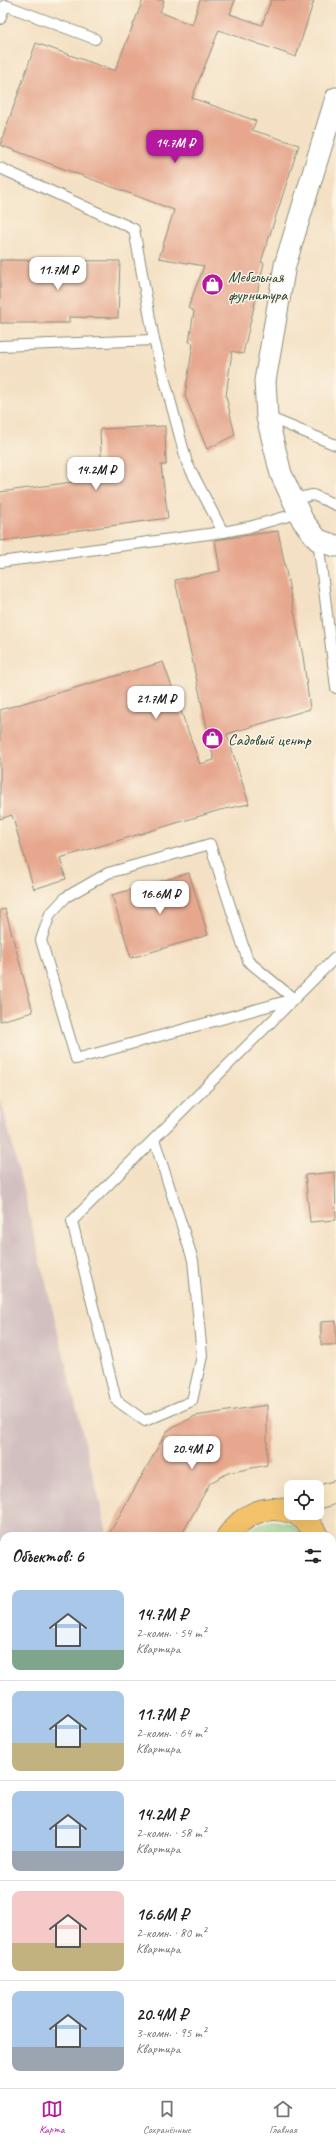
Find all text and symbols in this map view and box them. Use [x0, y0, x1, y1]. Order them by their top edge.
pin: 14.7M ₽ [138, 130, 212, 164]
text: 14.7M ₽ [155, 135, 195, 151]
pin: 11.7M ₽ [21, 257, 95, 291]
text: 11.7M ₽ [38, 262, 78, 278]
place label: Мебельная фурнитура [228, 267, 288, 305]
shop icon: Мебельная фурнитура [200, 272, 226, 298]
pin: 14.2M ₽ [59, 457, 133, 491]
text: 14.2M ₽ [76, 462, 116, 478]
pin: 21.7M ₽ [119, 686, 193, 720]
text: 21.7M ₽ [136, 691, 176, 707]
shop icon: Садовый центр [199, 726, 225, 752]
place label: Садовый центр [228, 730, 312, 750]
pin: 16.6M ₽ [123, 881, 197, 915]
text: 16.6M ₽ [140, 886, 180, 902]
pin: 20.4M ₽ [155, 1436, 229, 1470]
text: 20.4M ₽ [172, 1441, 212, 1457]
map controls [284, 1480, 324, 1520]
button: locate [284, 1480, 324, 1520]
icon: filters [302, 1545, 324, 1567]
text: Объектов: 6 [12, 1546, 83, 1567]
text: 14.7M ₽ [136, 1604, 188, 1625]
icon: home [44, 1606, 92, 1654]
text: 2-комн. · 54 m² [136, 1625, 206, 1641]
text: Квартира [136, 1641, 180, 1657]
text: 11.7M ₽ [136, 1704, 188, 1725]
icon: home [44, 1707, 92, 1755]
text: 2-комн. · 64 m² [136, 1725, 206, 1741]
text: Квартира [136, 1741, 180, 1757]
text: 14.2M ₽ [136, 1804, 188, 1825]
icon: home [44, 1807, 92, 1855]
text: 2-комн. · 58 m² [136, 1825, 206, 1841]
text: Квартира [136, 1841, 180, 1857]
text: 16.6M ₽ [136, 1904, 188, 1925]
icon: home [44, 1907, 92, 1955]
text: 2-комн. · 80 m² [136, 1925, 206, 1941]
text: Квартира [136, 1941, 180, 1957]
text: 20.4M ₽ [136, 2004, 188, 2025]
icon: home [44, 2007, 92, 2055]
text: 3-комн. · 95 m² [136, 2025, 206, 2041]
text: Квартира [136, 2041, 180, 2057]
tab: Карта [39, 2098, 64, 2136]
tab: Сохранённые [143, 2098, 191, 2136]
tab: Главная [269, 2098, 297, 2136]

